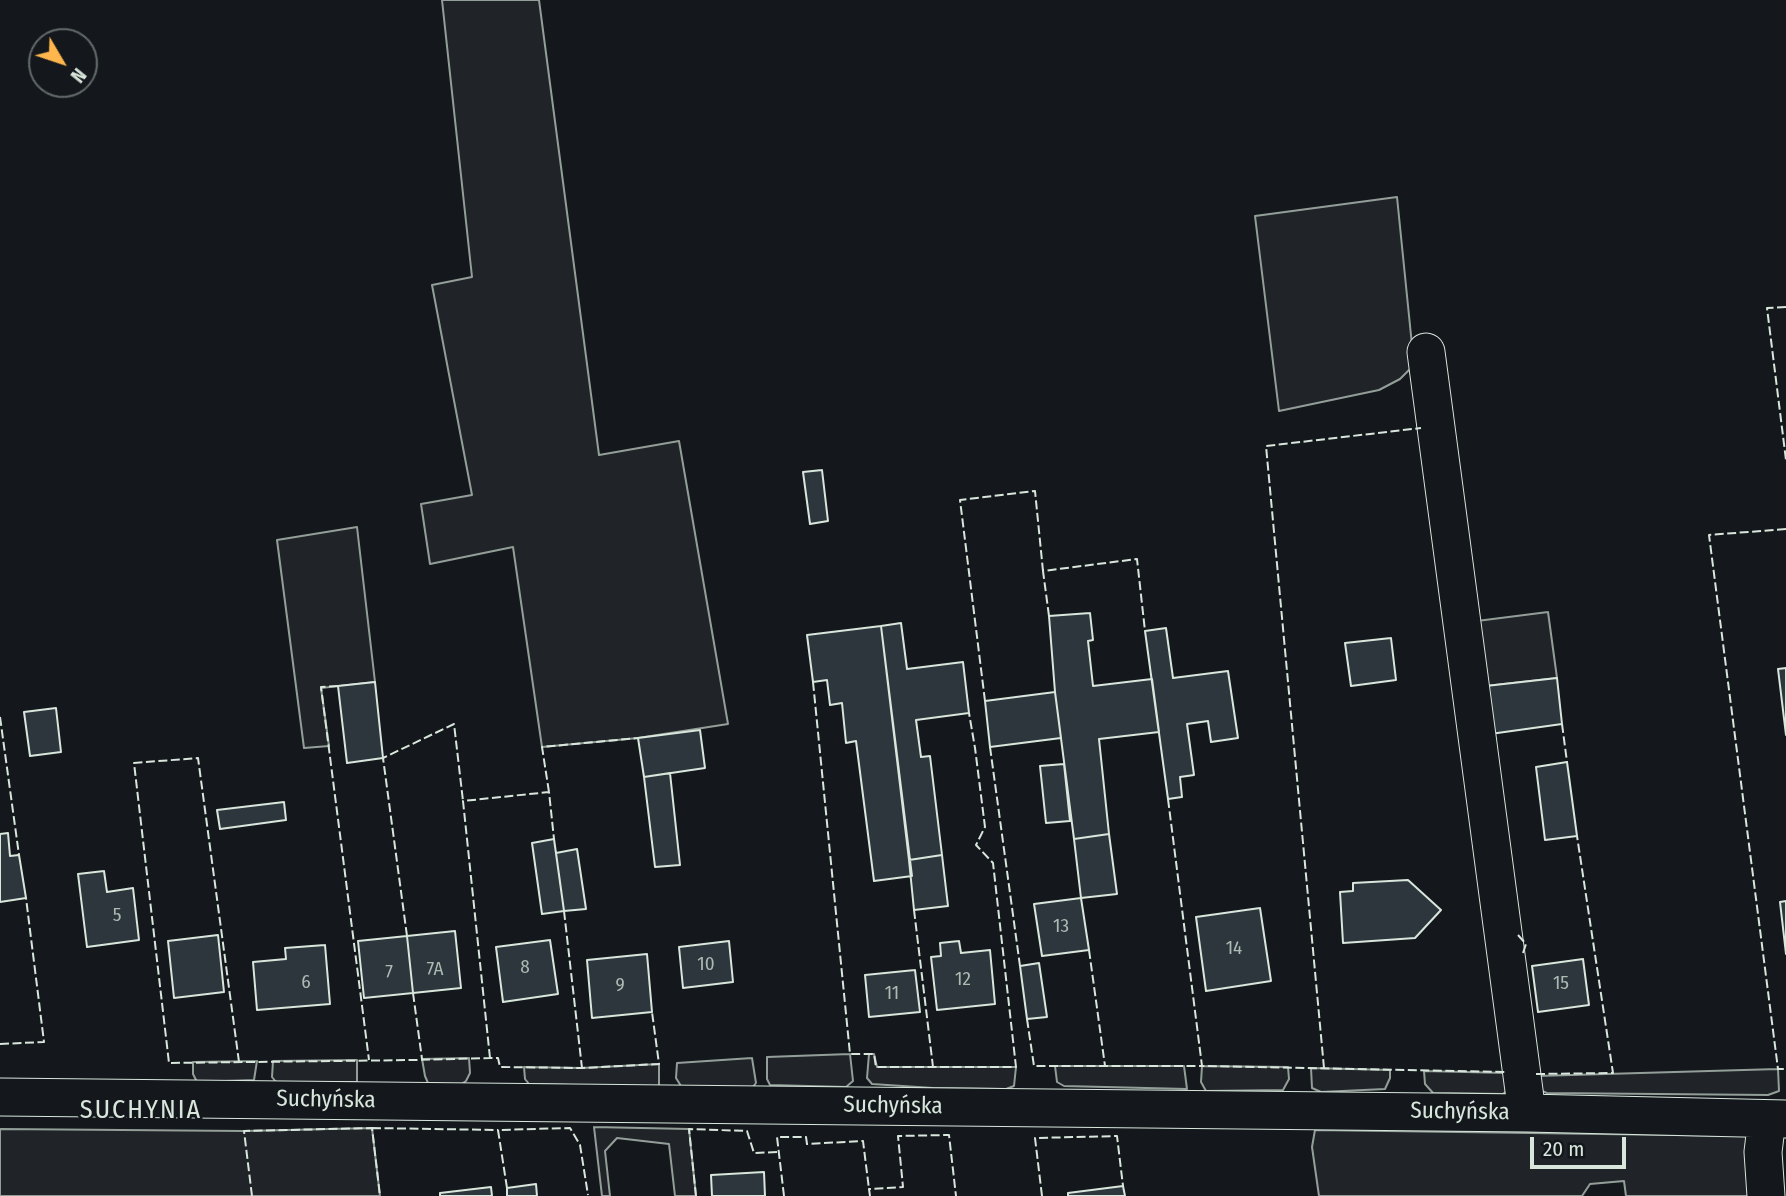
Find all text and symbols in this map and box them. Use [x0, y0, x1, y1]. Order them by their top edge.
north arrow [28, 28, 98, 98]
text: N [66, 64, 91, 87]
house number: 5 [113, 905, 121, 927]
house number: 13 [1053, 916, 1069, 938]
house number: 14 [1226, 938, 1242, 960]
house number: 10 [697, 954, 715, 976]
house number: 8 [520, 957, 530, 979]
house number: 7A [426, 959, 444, 981]
house number: 7 [385, 962, 393, 984]
house number: 12 [955, 969, 971, 991]
house number: 6 [301, 972, 311, 994]
house number: 15 [1553, 973, 1569, 995]
house number: 9 [615, 975, 625, 997]
house number: 11 [885, 983, 899, 1005]
street label: Suchyńska [276, 1085, 376, 1115]
street label: Suchyńska [843, 1091, 943, 1121]
district label: SUCHYNIA [81, 1095, 201, 1127]
street label: Suchyńska [1410, 1097, 1510, 1127]
scale bar [1534, 1122, 1630, 1166]
text: 20 m [1543, 1136, 1584, 1162]

